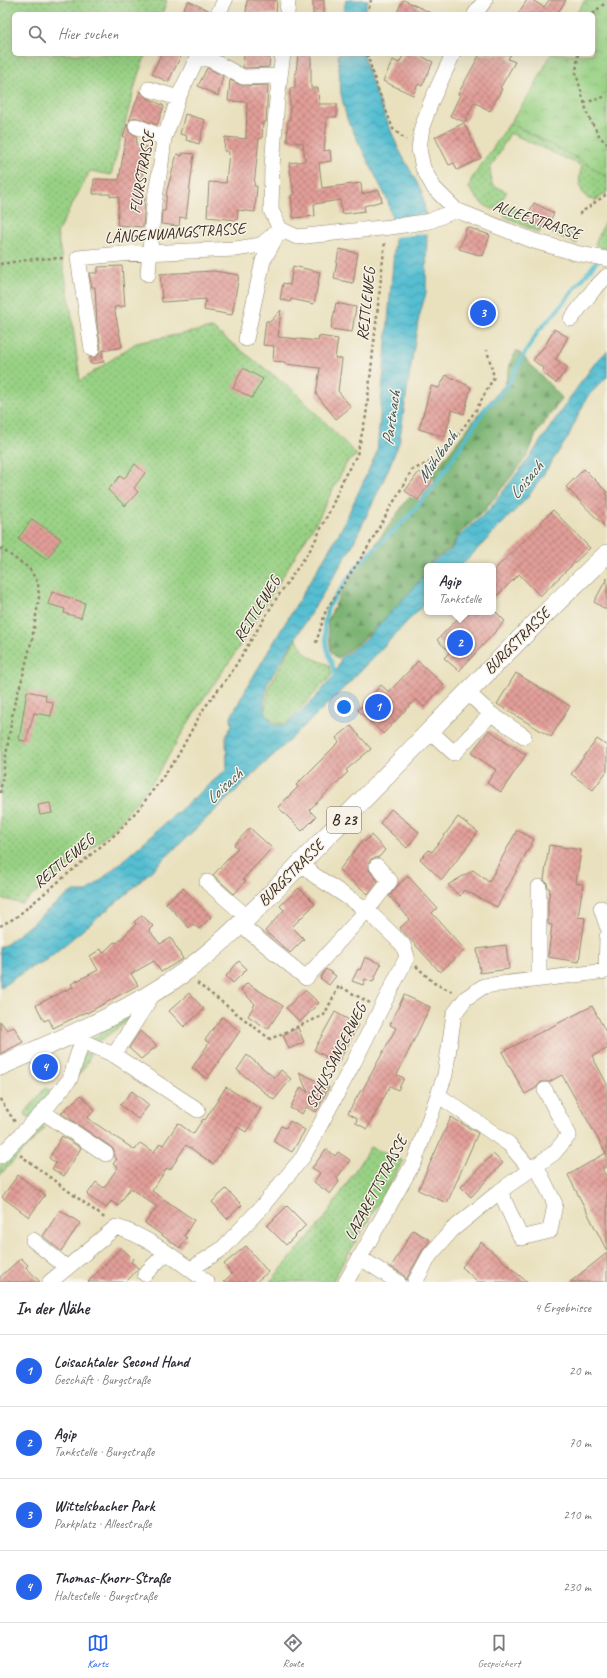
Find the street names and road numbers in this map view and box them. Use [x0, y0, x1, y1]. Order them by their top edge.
street label: FLURSTRASSE [125, 127, 159, 215]
street label: ALLEESTRASSE [491, 196, 586, 245]
street label: LÄNGENWANGSTRASSE [104, 218, 248, 248]
street label: REITLEWEG [352, 264, 380, 342]
street label: REITLEWEG [229, 571, 286, 645]
street label: BURGSTRASSE [480, 602, 556, 678]
road number: B 23 [327, 807, 361, 833]
street label: REITLEWEG [29, 828, 100, 892]
street label: BURGSTRASSE [254, 834, 330, 910]
street label: SCHUSSANGERWEG [301, 998, 372, 1112]
street label: LAZARETTSTRASSE [340, 1130, 413, 1244]

